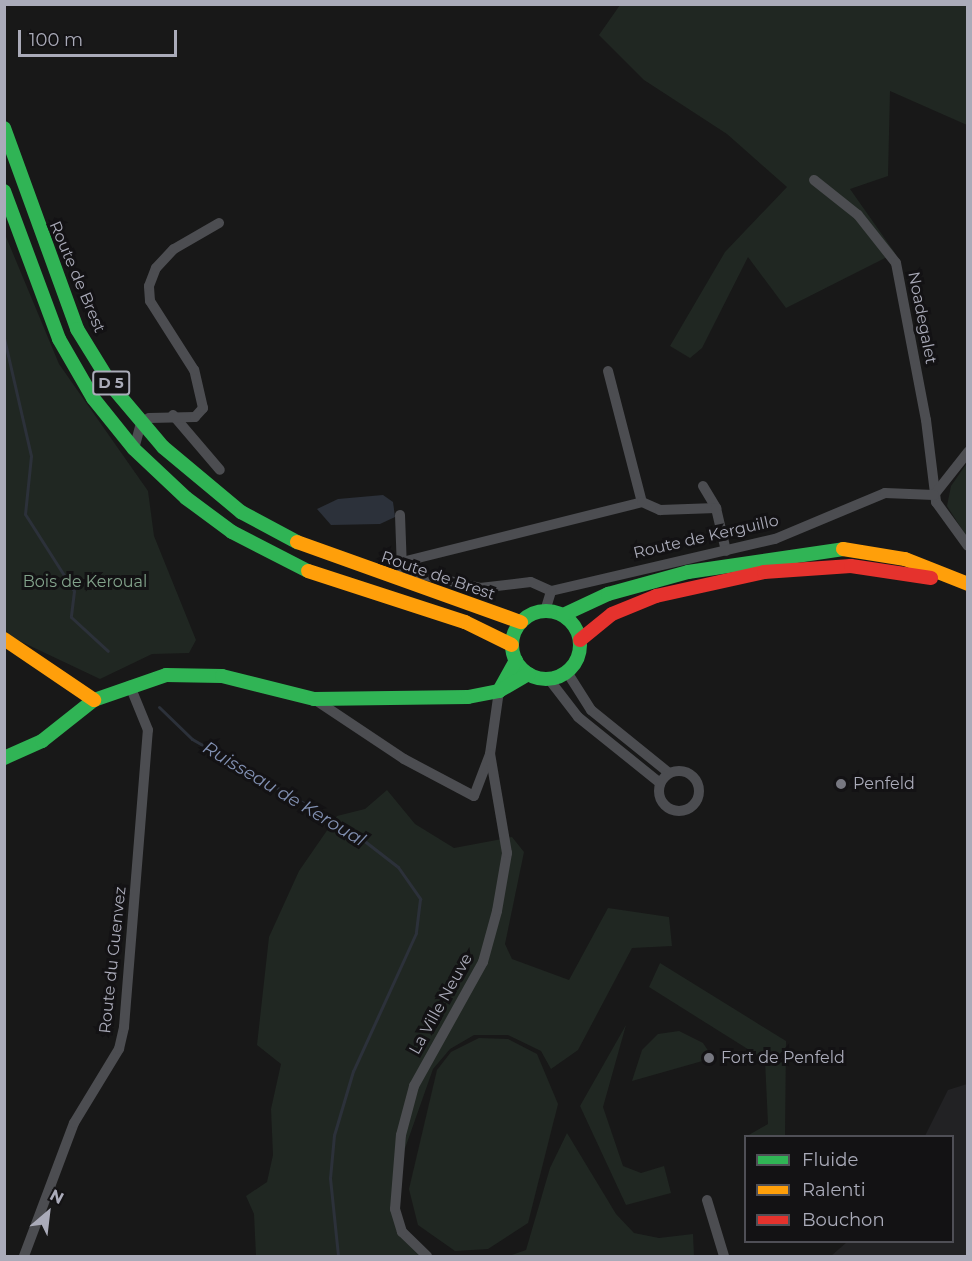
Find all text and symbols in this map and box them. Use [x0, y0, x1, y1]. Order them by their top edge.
scale bar [21, 18, 180, 56]
text: 100 m [29, 29, 83, 51]
street label: Route de Brest [45, 218, 109, 336]
street label: Noadegalet [904, 270, 940, 366]
road number: D 5 [92, 371, 130, 395]
street label: Route de Kerguillo [631, 511, 781, 563]
street label: Route de Brest [378, 547, 498, 605]
park label: Bois de Keroual [23, 572, 147, 592]
water label: Ruisseau de Keroual [199, 737, 369, 851]
place label: Penfeld [853, 774, 915, 794]
marker: Penfeld [834, 777, 848, 791]
street label: Route du Guenvez [96, 885, 130, 1035]
street label: La Ville Neuve [405, 950, 477, 1058]
place label: Fort de Penfeld [721, 1048, 845, 1068]
marker: Fort de Penfeld [702, 1051, 716, 1065]
legend [744, 1135, 954, 1243]
text: Fluide [802, 1149, 858, 1171]
text: Ralenti [802, 1179, 866, 1201]
north arrow [18, 1183, 78, 1243]
text: N [47, 1185, 67, 1208]
text: Bouchon [802, 1209, 885, 1231]

